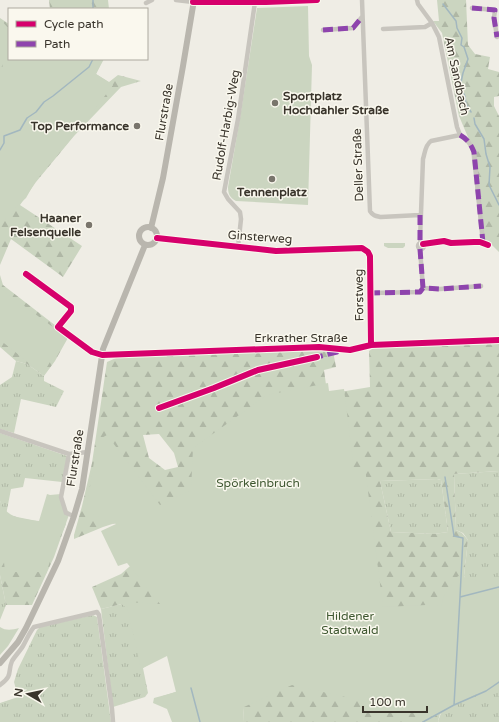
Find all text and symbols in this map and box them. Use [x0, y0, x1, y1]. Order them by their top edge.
legend [8, 8, 148, 60]
text: Cycle path [44, 17, 103, 31]
street label: Am Sandbach [442, 35, 472, 117]
text: Path [44, 37, 70, 51]
street label: Rudolf-Harbig-Weg [209, 69, 243, 181]
street label: Flurstraße [152, 82, 176, 142]
place label: Sportplatz Hochdahler Straße [283, 89, 389, 117]
marker: Sportplatz Hochdahler Straße [270, 98, 280, 108]
place label: Top Performance [30, 119, 129, 134]
marker: Top Performance [132, 121, 142, 131]
street label: Deller Straße [350, 128, 366, 202]
marker: Tennenplatz [267, 174, 277, 184]
place label: Tennenplatz [236, 185, 307, 200]
place label: Haaner Felsenquelle [10, 211, 81, 240]
marker: Haaner Felsenquelle [84, 220, 94, 230]
street label: Ginsterweg [227, 228, 293, 246]
street label: Forstweg [352, 269, 366, 321]
street label: Erkrather Straße [254, 331, 348, 345]
street label: Flurstraße [64, 428, 86, 488]
park label: Spörkelnbruch [216, 476, 300, 490]
park label: Hildener Stadtwald [321, 609, 379, 637]
north arrow [8, 674, 48, 714]
text: N [12, 687, 26, 698]
scale bar [363, 688, 427, 714]
text: 100 m [369, 695, 406, 709]

